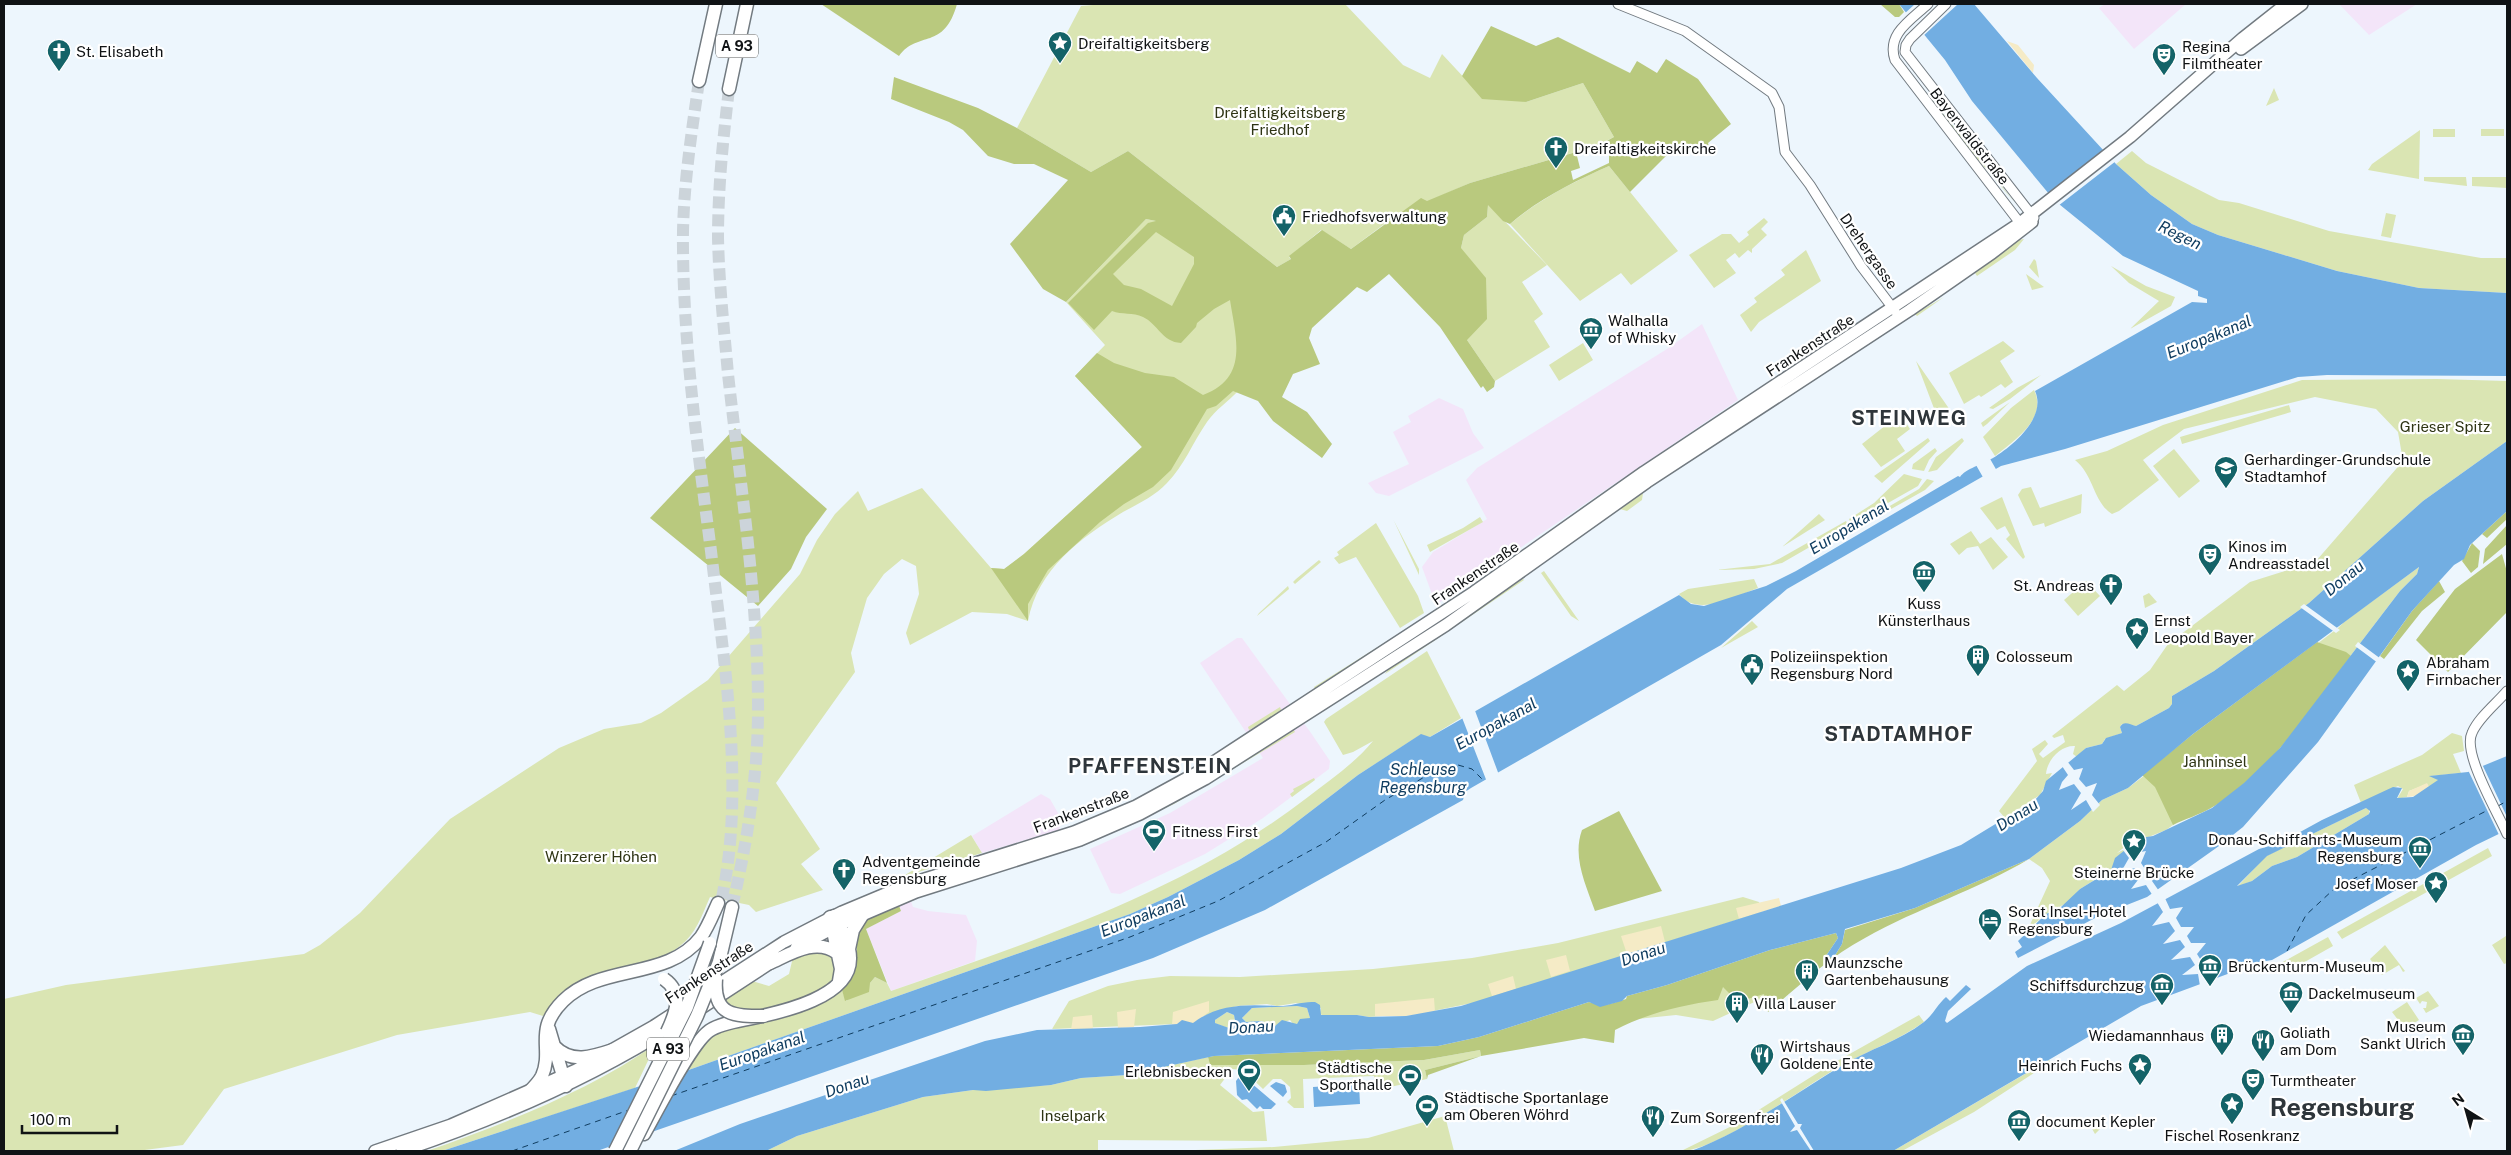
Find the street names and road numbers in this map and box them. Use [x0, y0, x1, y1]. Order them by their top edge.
road number: A 93 [716, 34, 758, 58]
street label: Bayerwaldstraße [1927, 84, 2013, 188]
street label: Drehergasse [1837, 210, 1901, 292]
street label: Frankenstraße [1763, 310, 1857, 380]
street label: Frankenstraße [1428, 538, 1522, 608]
street label: Frankenstraße [1031, 784, 1131, 836]
street label: Frankenstraße [662, 937, 756, 1007]
road number: A 93 [647, 1038, 689, 1060]

